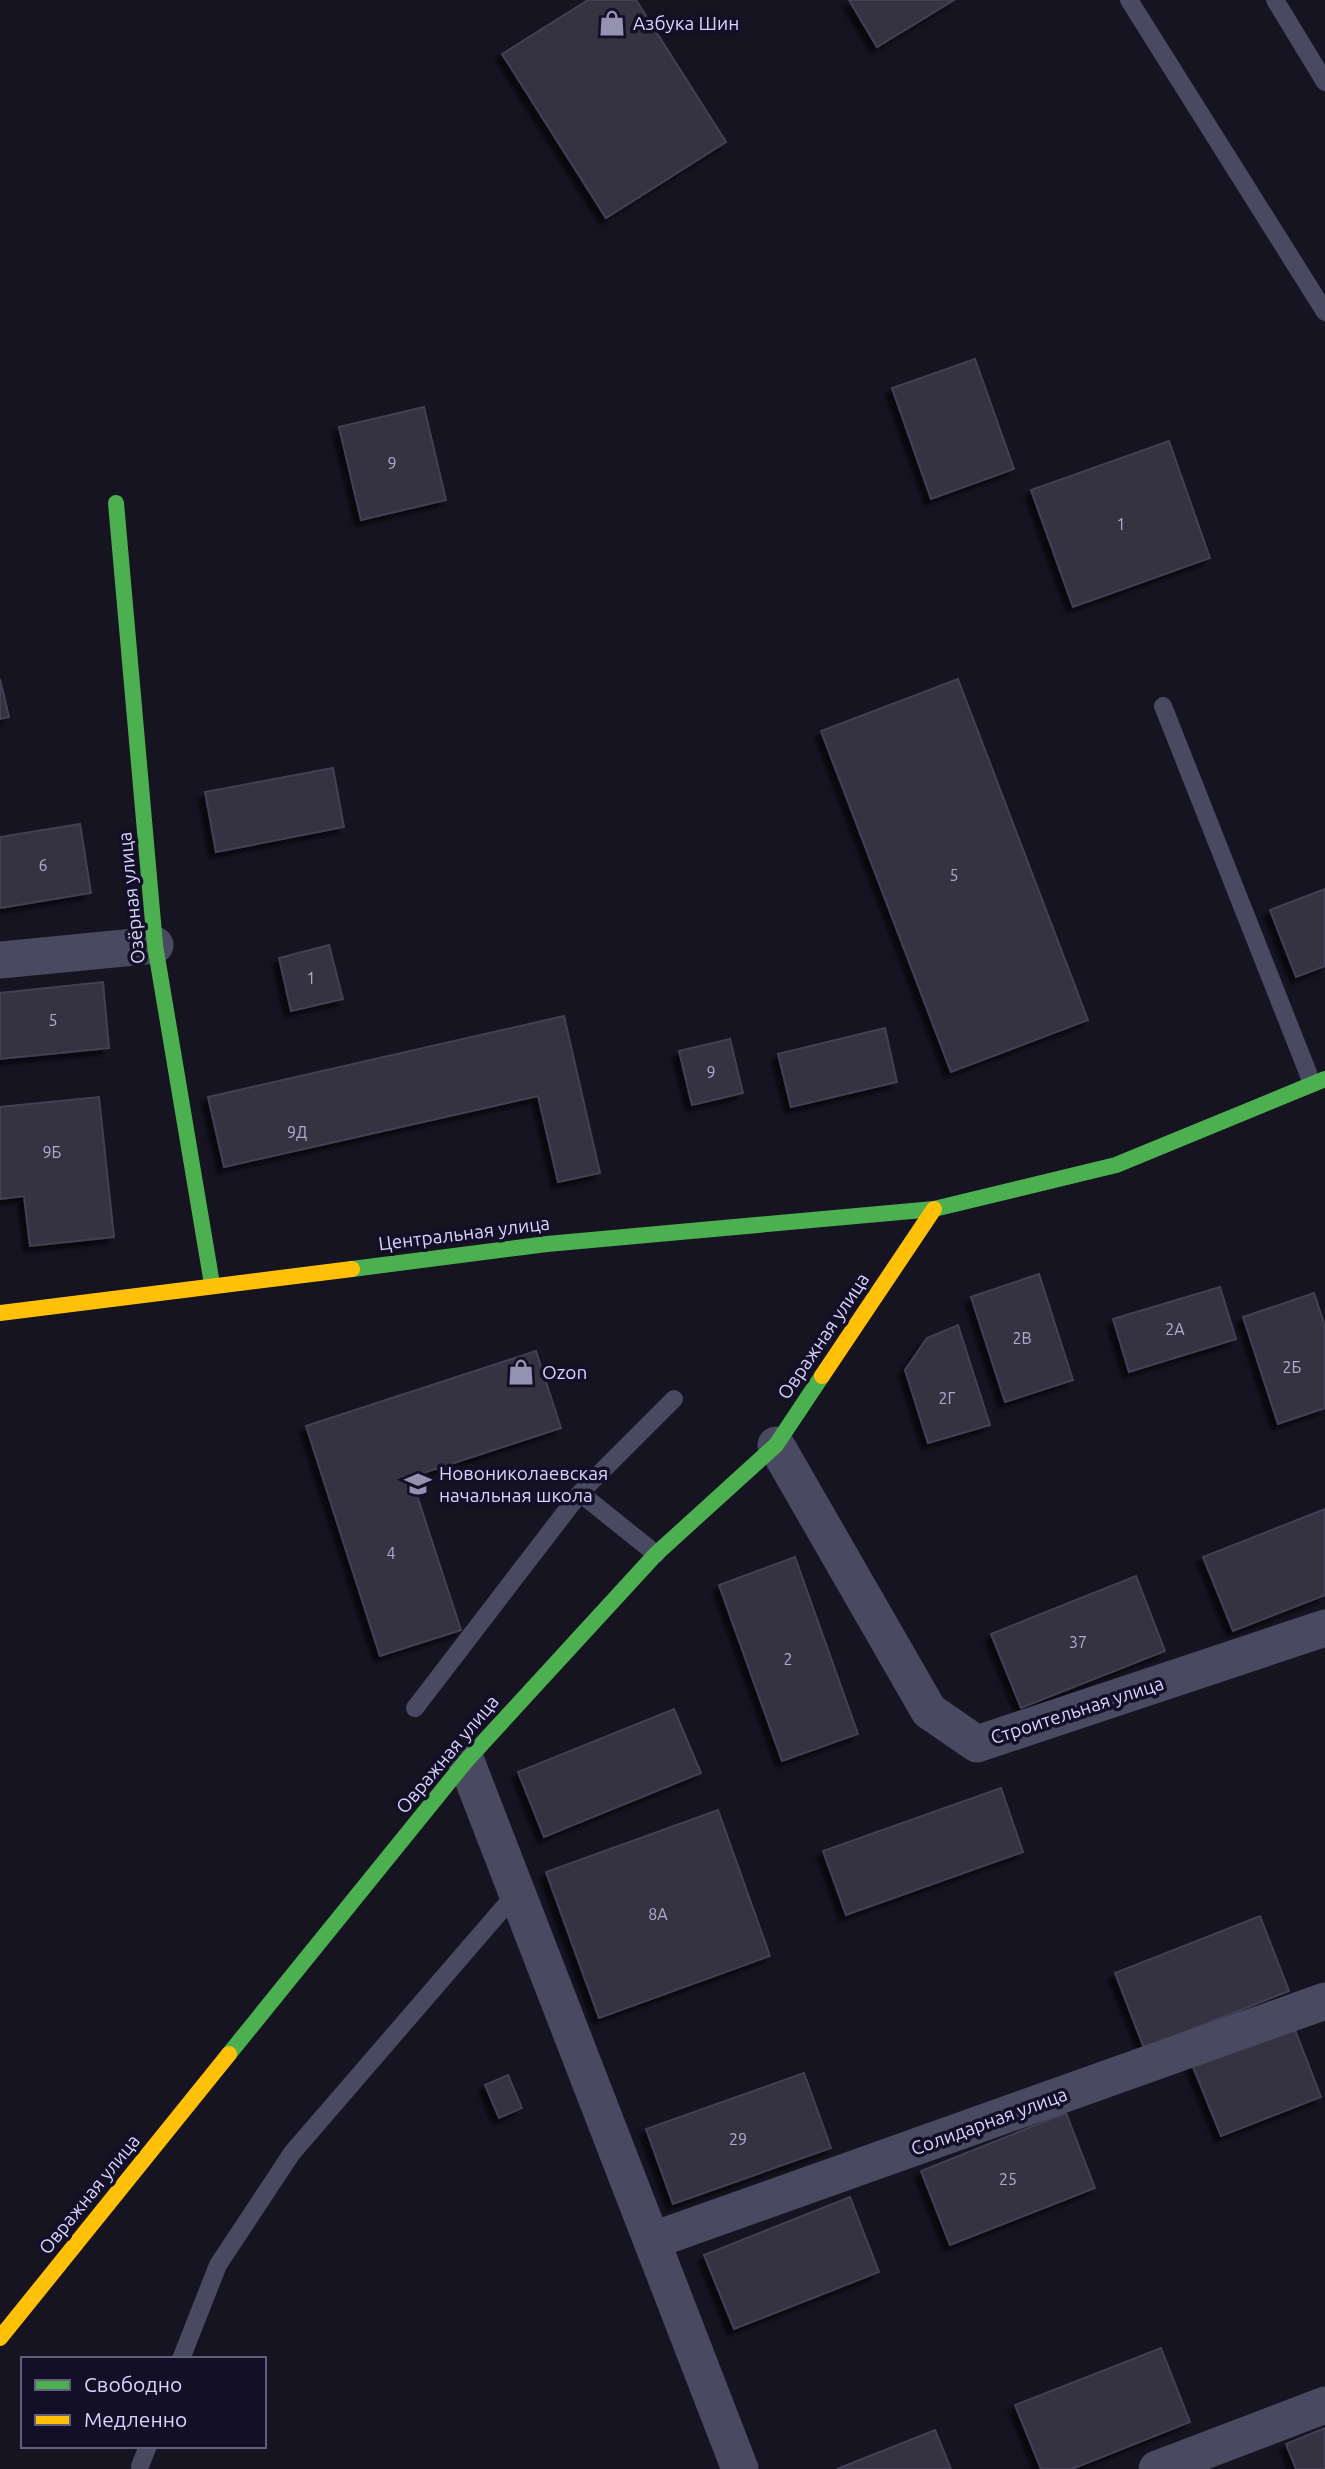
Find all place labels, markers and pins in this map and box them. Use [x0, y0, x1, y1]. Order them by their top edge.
shop icon: Азбука Шин [597, 8, 627, 38]
place label: Азбука Шин [633, 12, 739, 34]
shop icon: Ozon [506, 1357, 536, 1387]
place label: Ozon [542, 1361, 587, 1383]
place label: Новониколаевская начальная школа [439, 1462, 608, 1506]
school or university icon: Новониколаевская начальная школа [403, 1469, 433, 1499]

